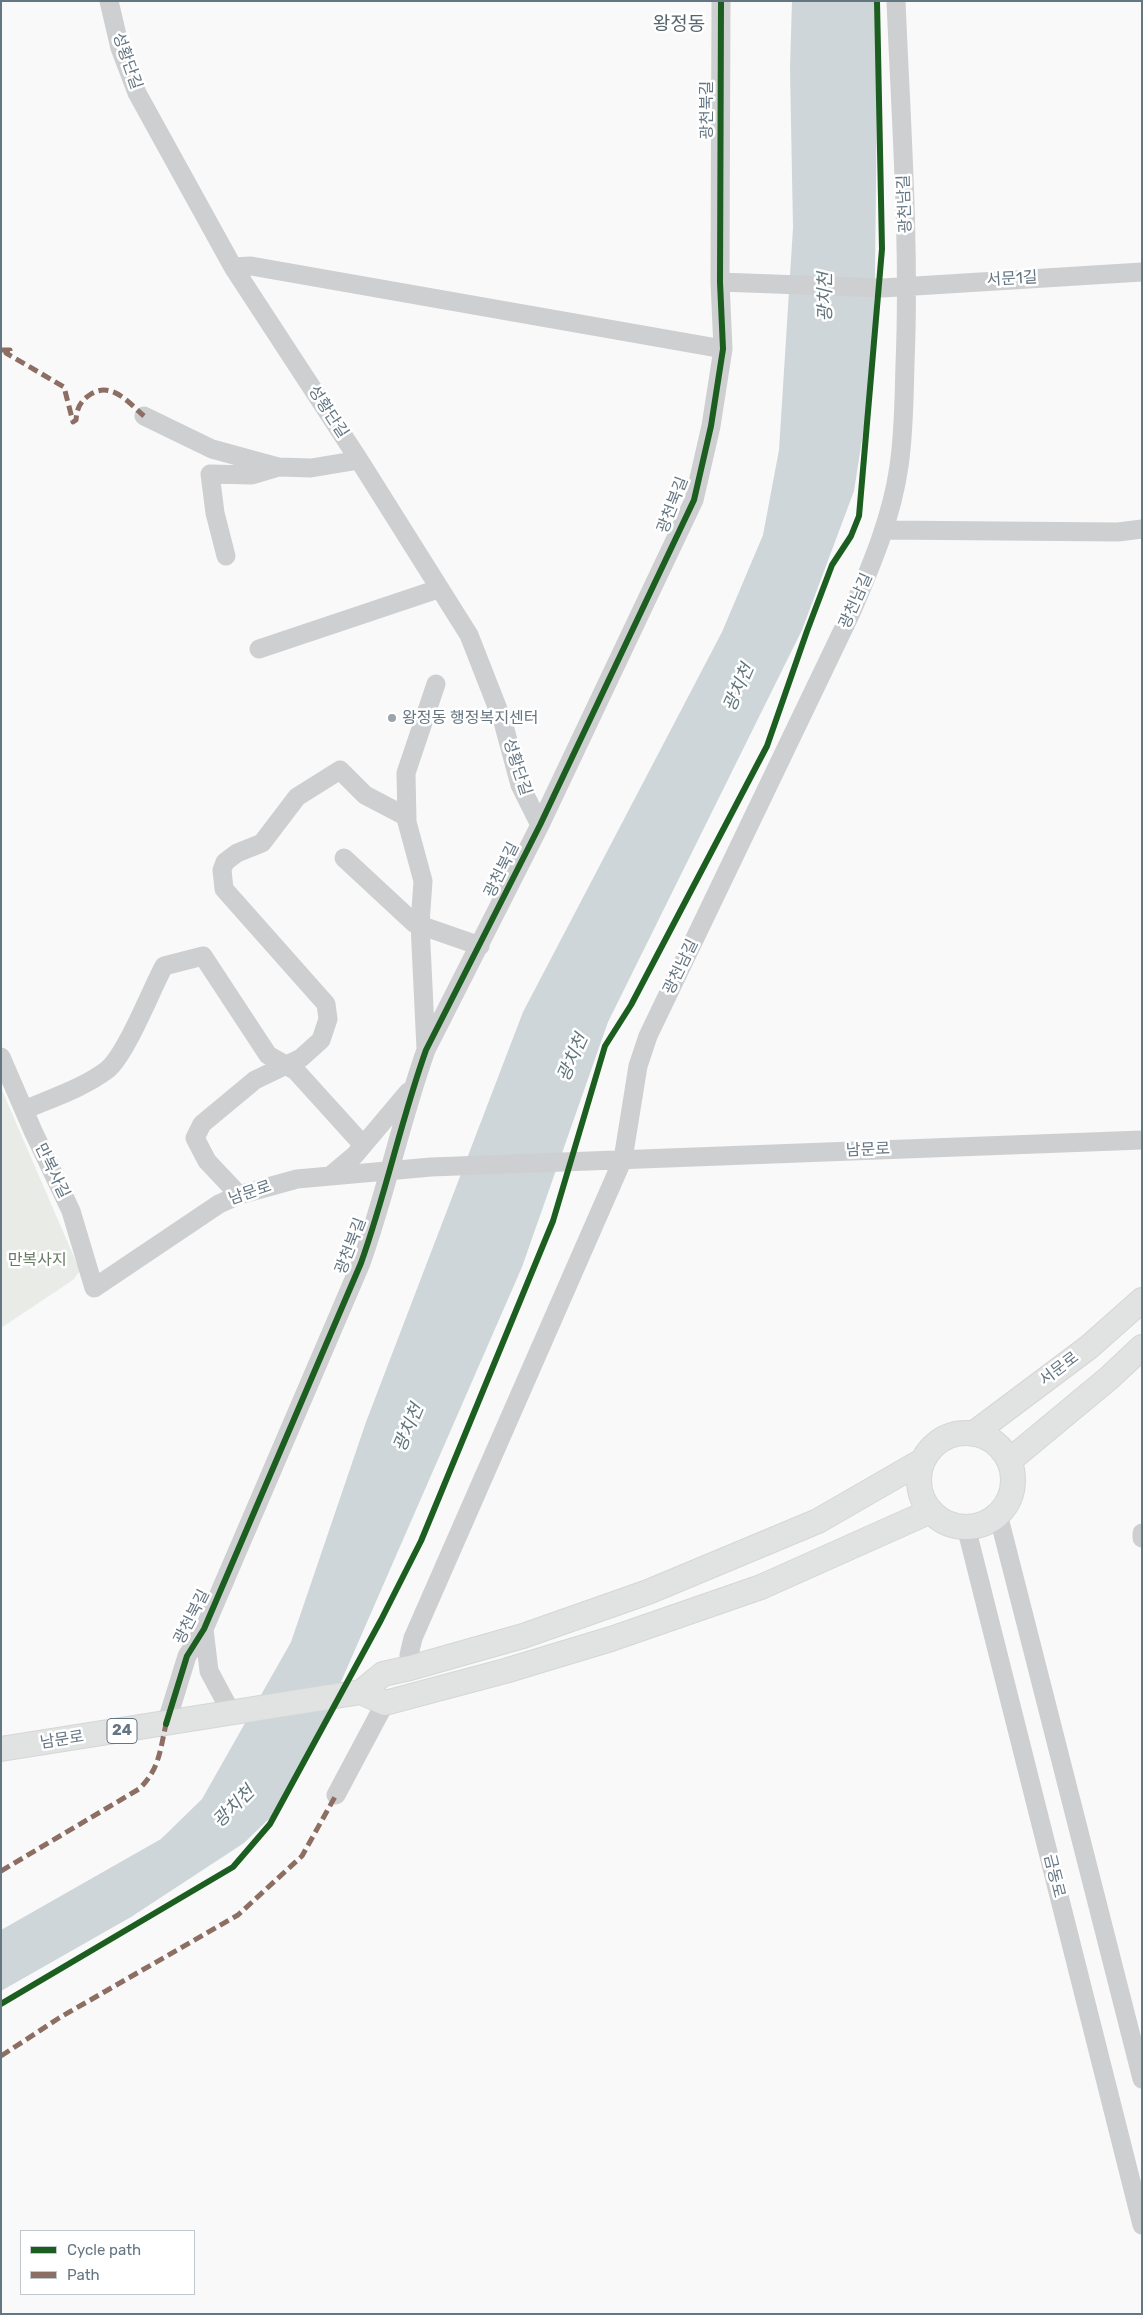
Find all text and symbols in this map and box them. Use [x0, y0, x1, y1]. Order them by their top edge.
district label: 왕정동 [653, 14, 705, 36]
street label: 성황단길 [108, 30, 146, 92]
street label: 광천북길 [697, 81, 717, 139]
street label: 광천남길 [894, 174, 916, 234]
street label: 서문1길 [986, 268, 1038, 290]
water label: 광치천 [815, 272, 837, 322]
street label: 성황단길 [304, 382, 352, 442]
street label: 광천북길 [653, 474, 693, 536]
street label: 광천남길 [835, 570, 877, 632]
water label: 광치천 [719, 661, 759, 715]
place label: 왕정동 행정복지센터 [402, 708, 538, 728]
marker: 왕정동 행정복지센터 [386, 712, 398, 724]
street label: 성황단길 [499, 736, 535, 798]
street label: 광천북길 [480, 839, 524, 901]
street label: 광천남길 [659, 936, 703, 998]
water label: 광치천 [553, 1031, 593, 1085]
street label: 만복사길 [30, 1140, 74, 1202]
street label: 남문로 [846, 1140, 890, 1160]
street label: 남문로 [226, 1177, 274, 1209]
street label: 광천북길 [331, 1215, 371, 1277]
park label: 만복사지 [8, 1250, 66, 1270]
street label: 서문로 [1036, 1348, 1082, 1390]
water label: 광치천 [389, 1401, 429, 1455]
street label: 광천북길 [170, 1586, 214, 1648]
road number: 24 [107, 1718, 137, 1744]
street label: 남문로 [39, 1727, 85, 1753]
water label: 광치천 [209, 1782, 259, 1832]
street label: 금동로 [1039, 1852, 1069, 1900]
legend [20, 2230, 195, 2295]
text: Cycle path [67, 2241, 141, 2259]
text: Path [67, 2266, 100, 2284]

